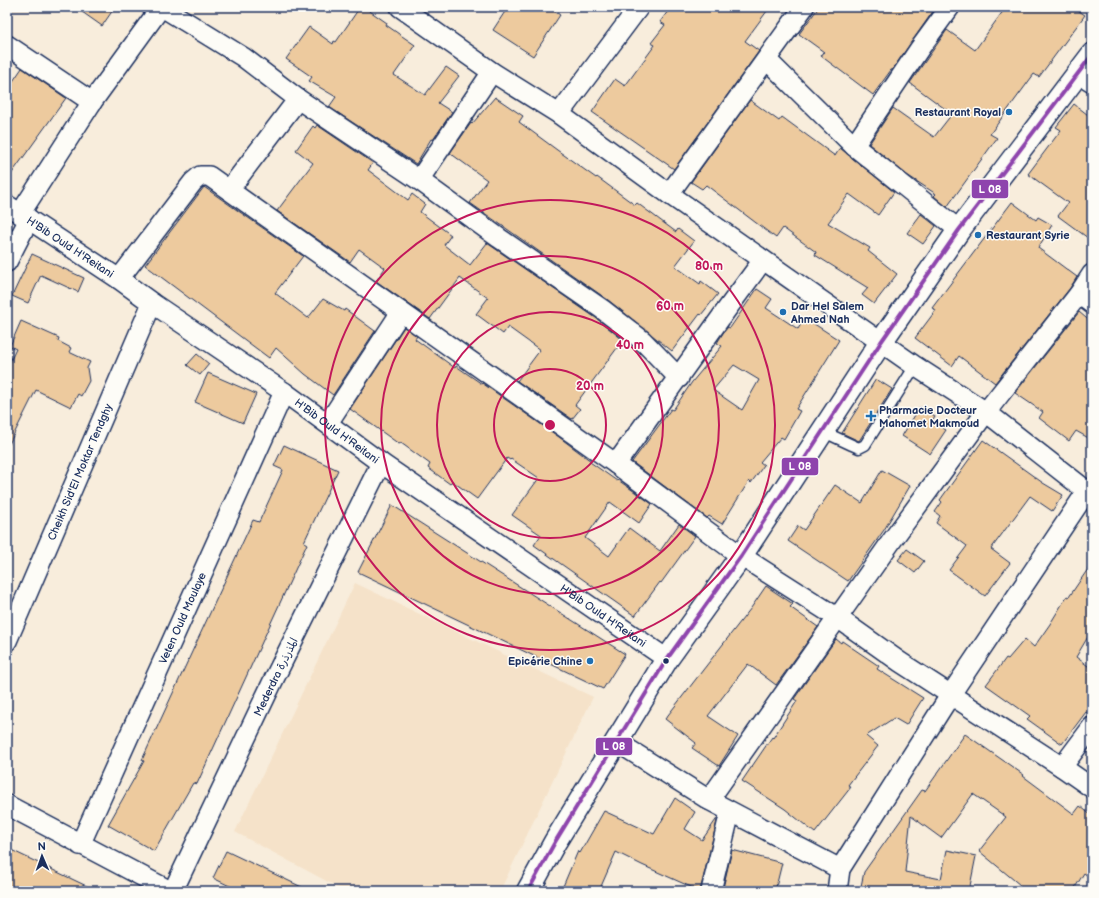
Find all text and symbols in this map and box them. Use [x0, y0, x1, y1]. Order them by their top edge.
place label: Restaurant Royal [915, 106, 1001, 119]
marker: Restaurant Royal [1004, 107, 1014, 117]
line badge: L 08 [971, 179, 1009, 199]
text: L 08 [979, 183, 1002, 196]
street label: H'Bib Ould H'Reitani [24, 213, 116, 280]
place label: Restaurant Syrie [986, 229, 1070, 242]
marker: Restaurant Syrie [973, 230, 983, 240]
text: 80 m [695, 259, 723, 274]
text: 60 m [656, 299, 684, 314]
place label: Dar Hel Salem Ahmed Nah [790, 300, 864, 326]
marker: Dar Hel Salem Ahmed Nah [778, 307, 788, 317]
text: 40 m [616, 338, 644, 353]
text: 20 m [576, 379, 604, 394]
street label: H'Bib Ould H'Reitani [292, 396, 382, 466]
street label: Cheikh Sid'El Moktar Tendghy [45, 402, 115, 542]
place label: Pharmacie Docteur Mahomet Makmoud [879, 404, 979, 430]
marker: Pharmacie Docteur Mahomet Makmoud [866, 411, 876, 421]
centre of rings [543, 418, 557, 432]
line badge: L 08 [781, 457, 819, 476]
text: L 08 [789, 460, 812, 473]
street label: Veten Ould Moulaye [156, 570, 209, 666]
street label: H'Bib Ould H'Reitani [558, 581, 649, 649]
street label: Mederdra المذرذرة [251, 636, 301, 718]
place label: Epicérie Chine [508, 655, 582, 668]
marker: Epicérie Chine [585, 656, 595, 666]
unlabelled marker [661, 656, 671, 666]
line badge: L 08 [595, 737, 633, 756]
text: L 08 [603, 740, 626, 753]
north arrow [22, 836, 62, 876]
text: N [37, 840, 46, 853]

